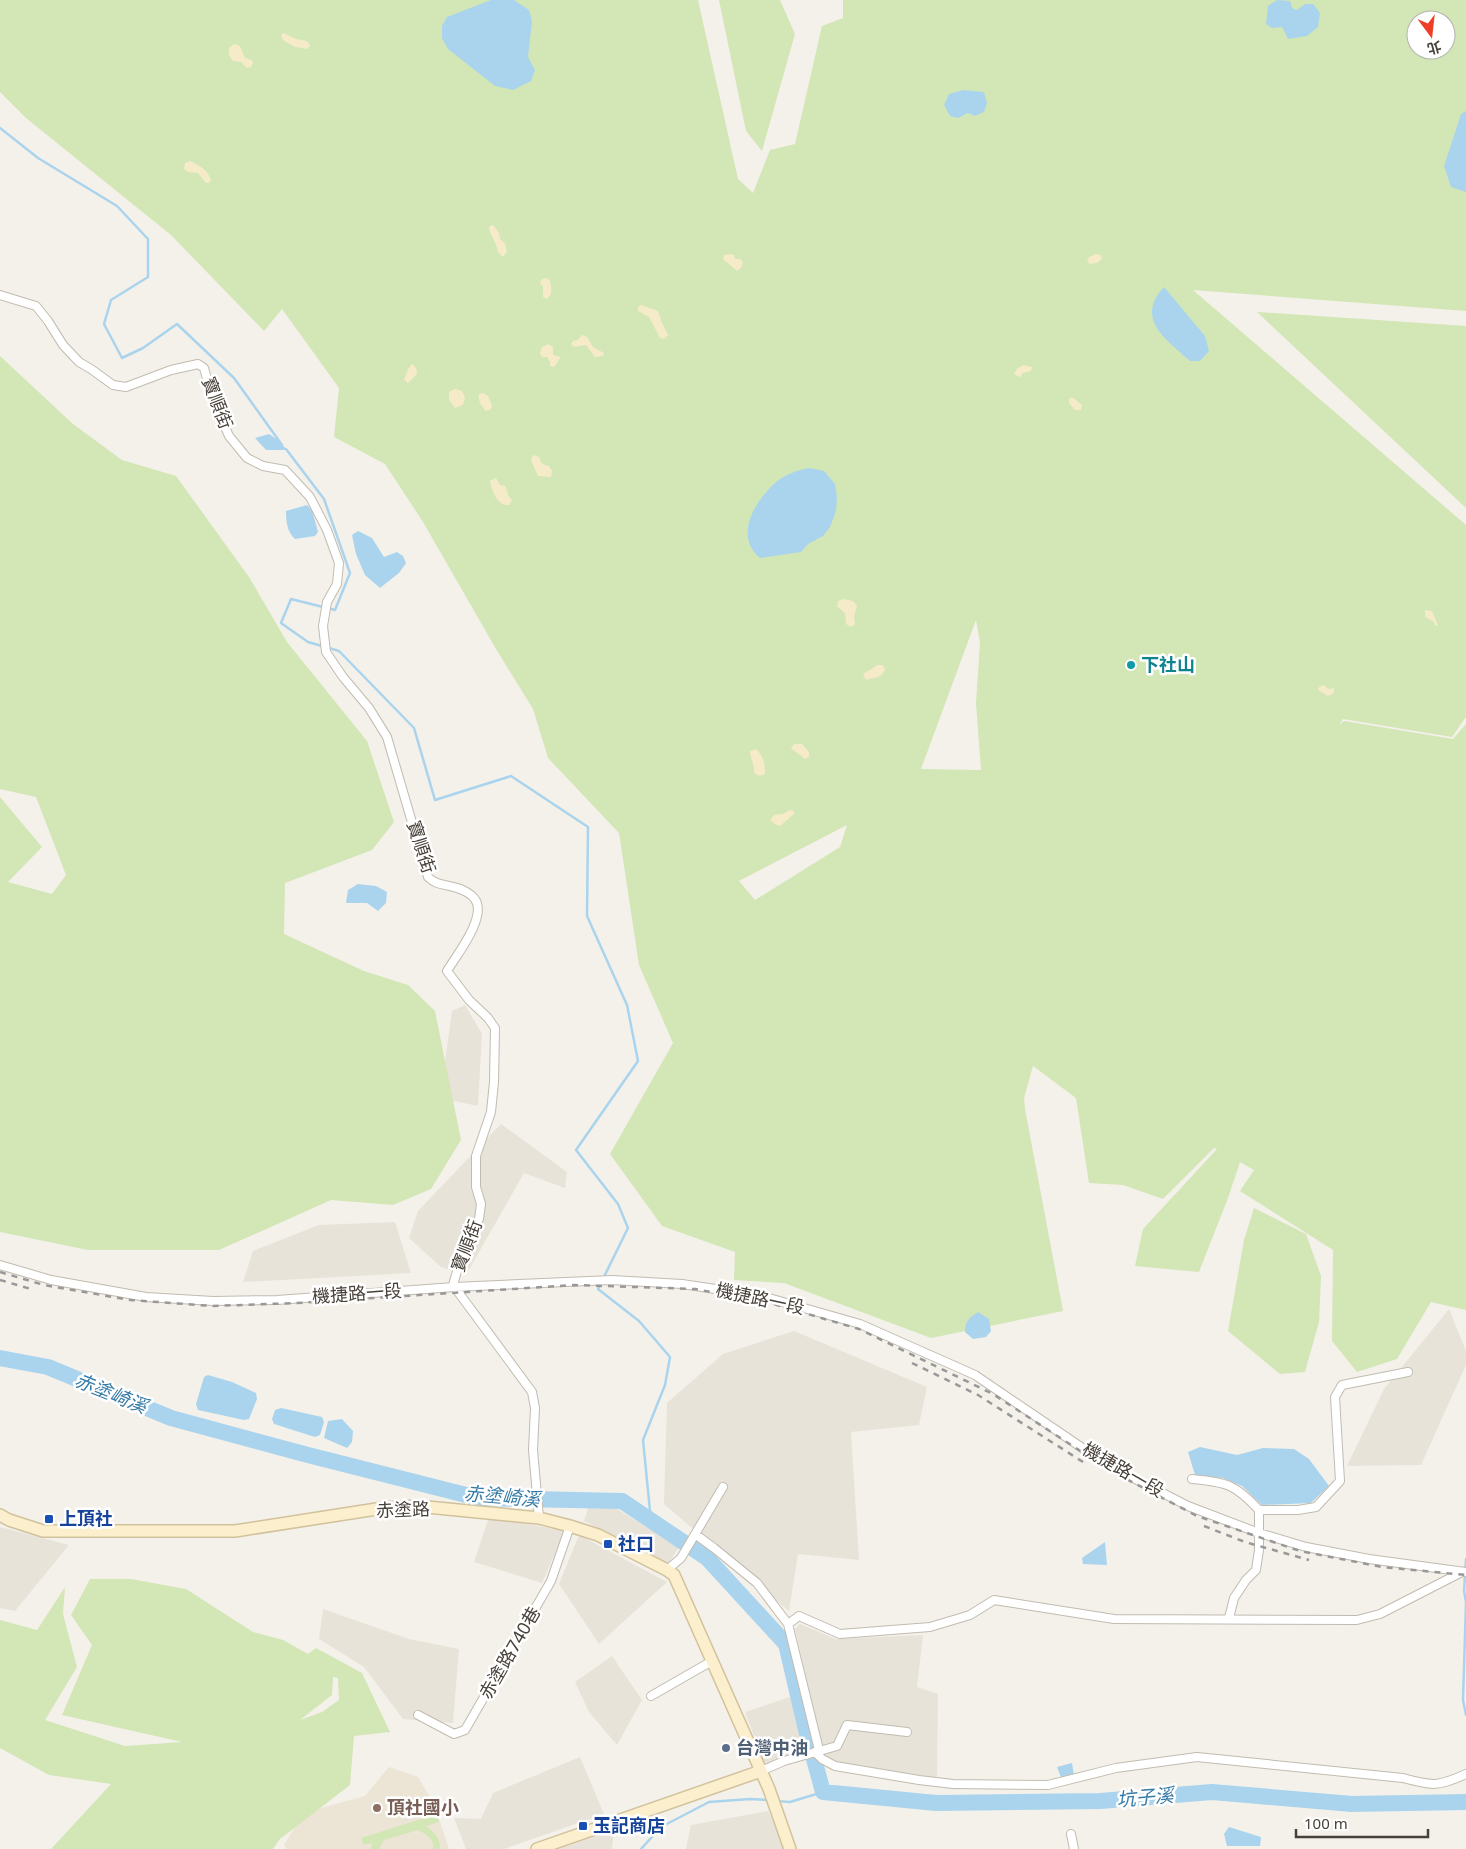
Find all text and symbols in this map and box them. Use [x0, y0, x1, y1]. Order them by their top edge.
north arrow [1406, 10, 1456, 60]
text: 北 [1425, 37, 1444, 59]
street label: 寶順街 [197, 373, 239, 432]
place label: 下社山 [1141, 652, 1195, 676]
marker: 下社山 [1125, 659, 1137, 671]
street label: 寶順街 [402, 817, 442, 876]
street label: 寶順街 [445, 1216, 487, 1275]
street label: 機捷路一段 [714, 1277, 807, 1319]
street label: 機捷路一段 [311, 1278, 403, 1308]
water label: 赤塗崎溪 [71, 1367, 154, 1420]
street label: 機捷路一段 [1079, 1436, 1168, 1502]
water label: 赤塗崎溪 [463, 1480, 544, 1513]
street label: 赤塗路 [376, 1496, 430, 1522]
place label: 上頂社 [59, 1506, 113, 1530]
marker: 上頂社 [43, 1513, 55, 1525]
place label: 社口 [618, 1531, 654, 1555]
marker: 社口 [602, 1538, 614, 1550]
street label: 赤塗路740巷 [473, 1602, 545, 1703]
place label: 台灣中油 [736, 1735, 808, 1759]
marker: 台灣中油 [720, 1742, 732, 1754]
water label: 坑子溪 [1115, 1781, 1178, 1812]
place label: 頂社國小 [387, 1795, 459, 1819]
marker: 頂社國小 [371, 1802, 383, 1814]
scale bar [1296, 1806, 1428, 1838]
place label: 玉記商店 [593, 1813, 665, 1837]
text: 100 m [1304, 1813, 1348, 1833]
marker: 玉記商店 [577, 1820, 589, 1832]

